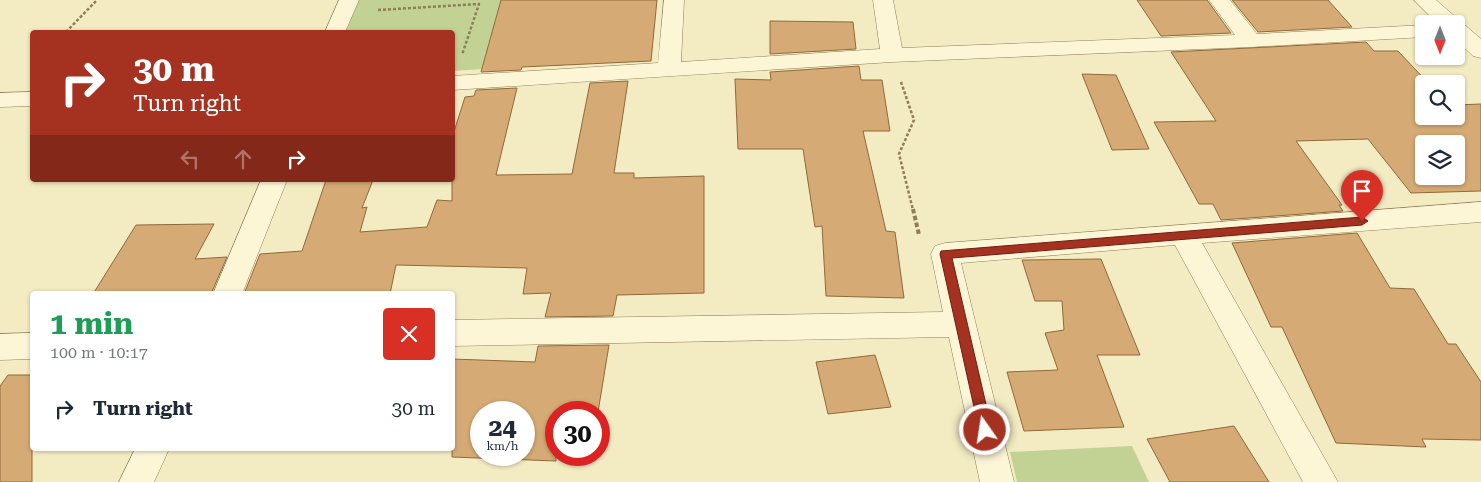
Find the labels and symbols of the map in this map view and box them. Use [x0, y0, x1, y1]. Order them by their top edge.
north arrow [1415, 15, 1465, 65]
pin [1341, 170, 1383, 221]
speed limit sign: 30 [545, 401, 610, 466]
position arrow [958, 403, 1010, 455]

